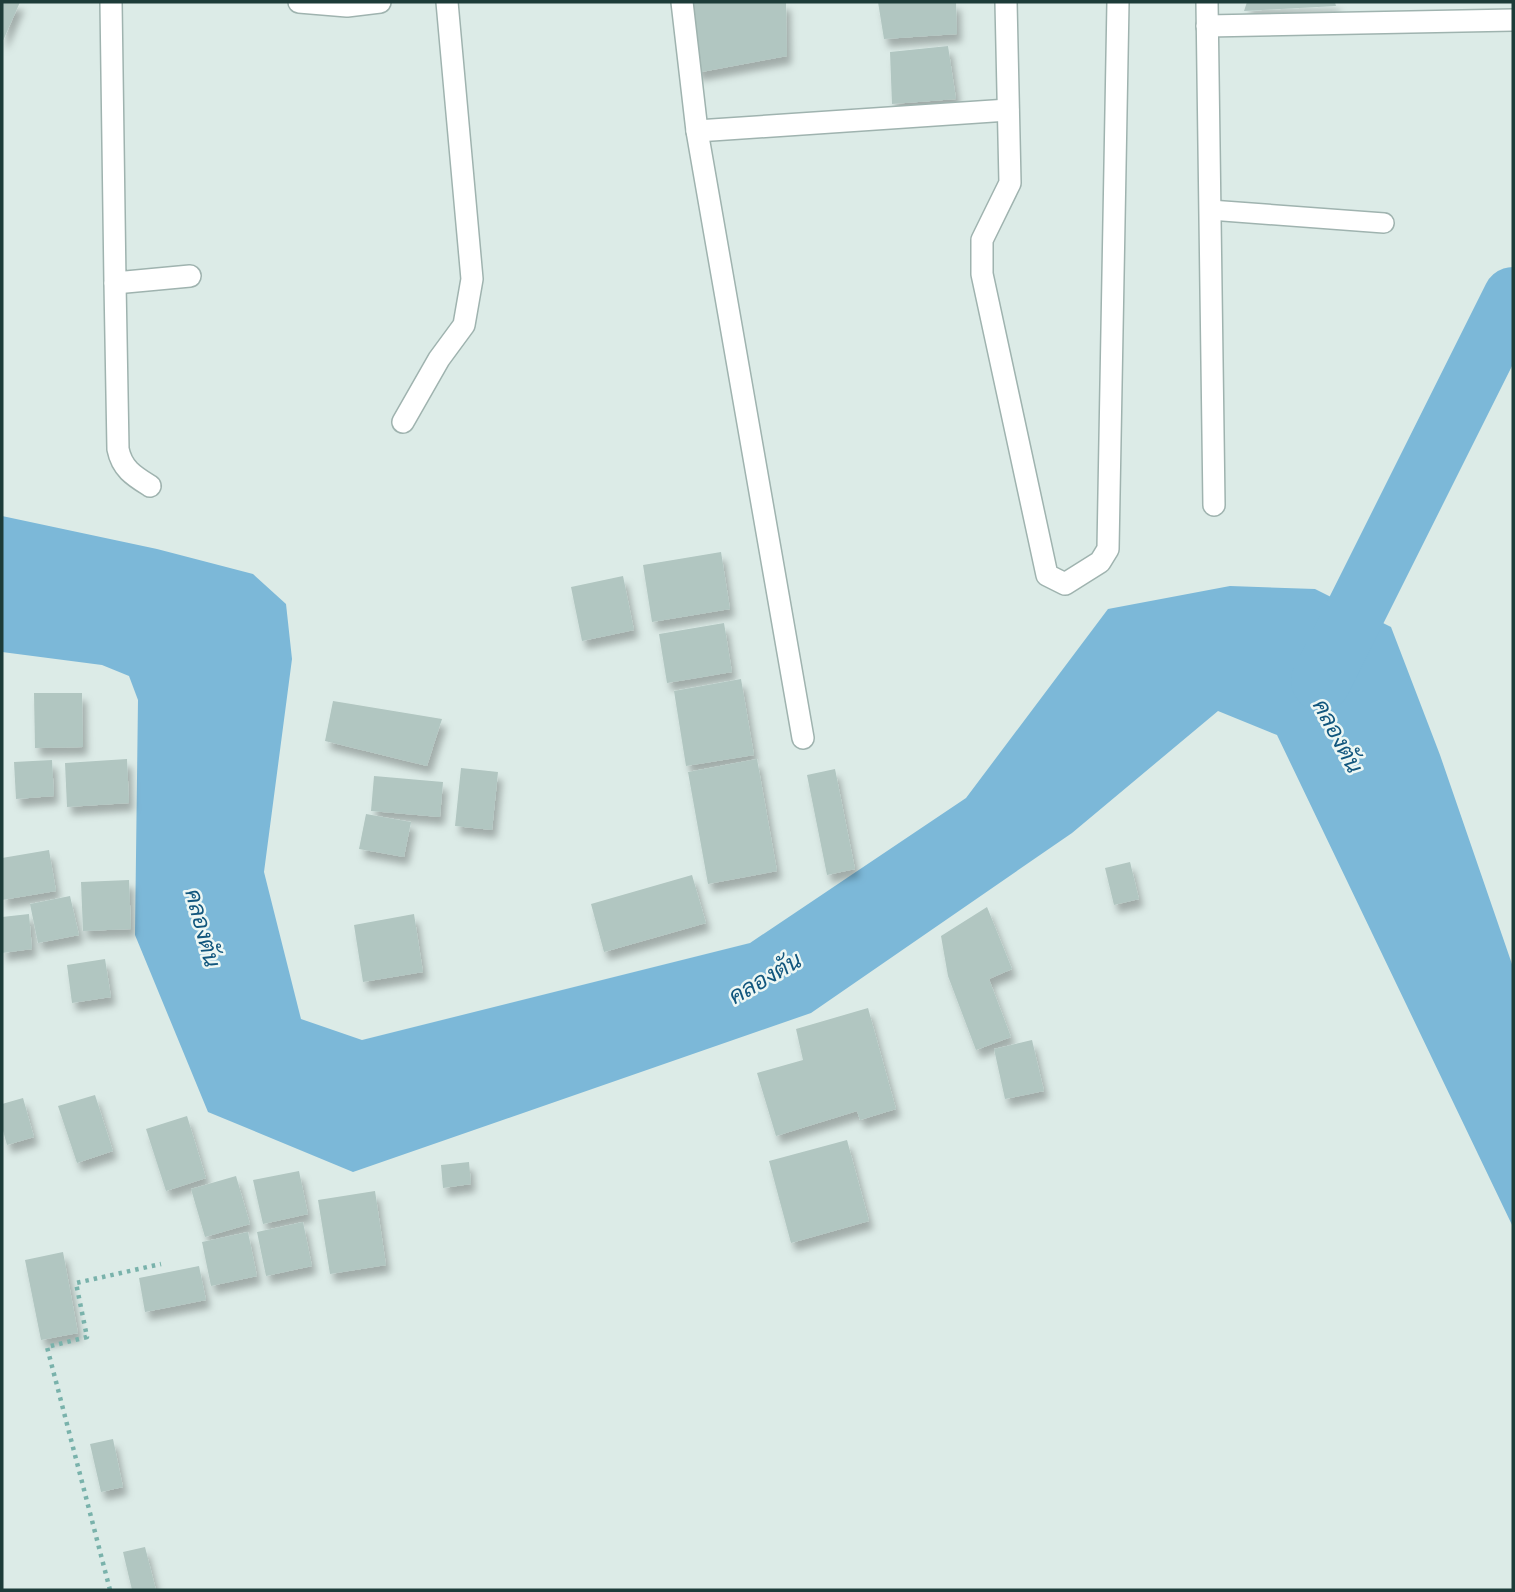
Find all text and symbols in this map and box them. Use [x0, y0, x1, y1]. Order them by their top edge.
water label: คลองตัน [1306, 694, 1370, 779]
water label: คลองตัน [178, 886, 228, 971]
water label: คลองตัน [723, 945, 807, 1011]

